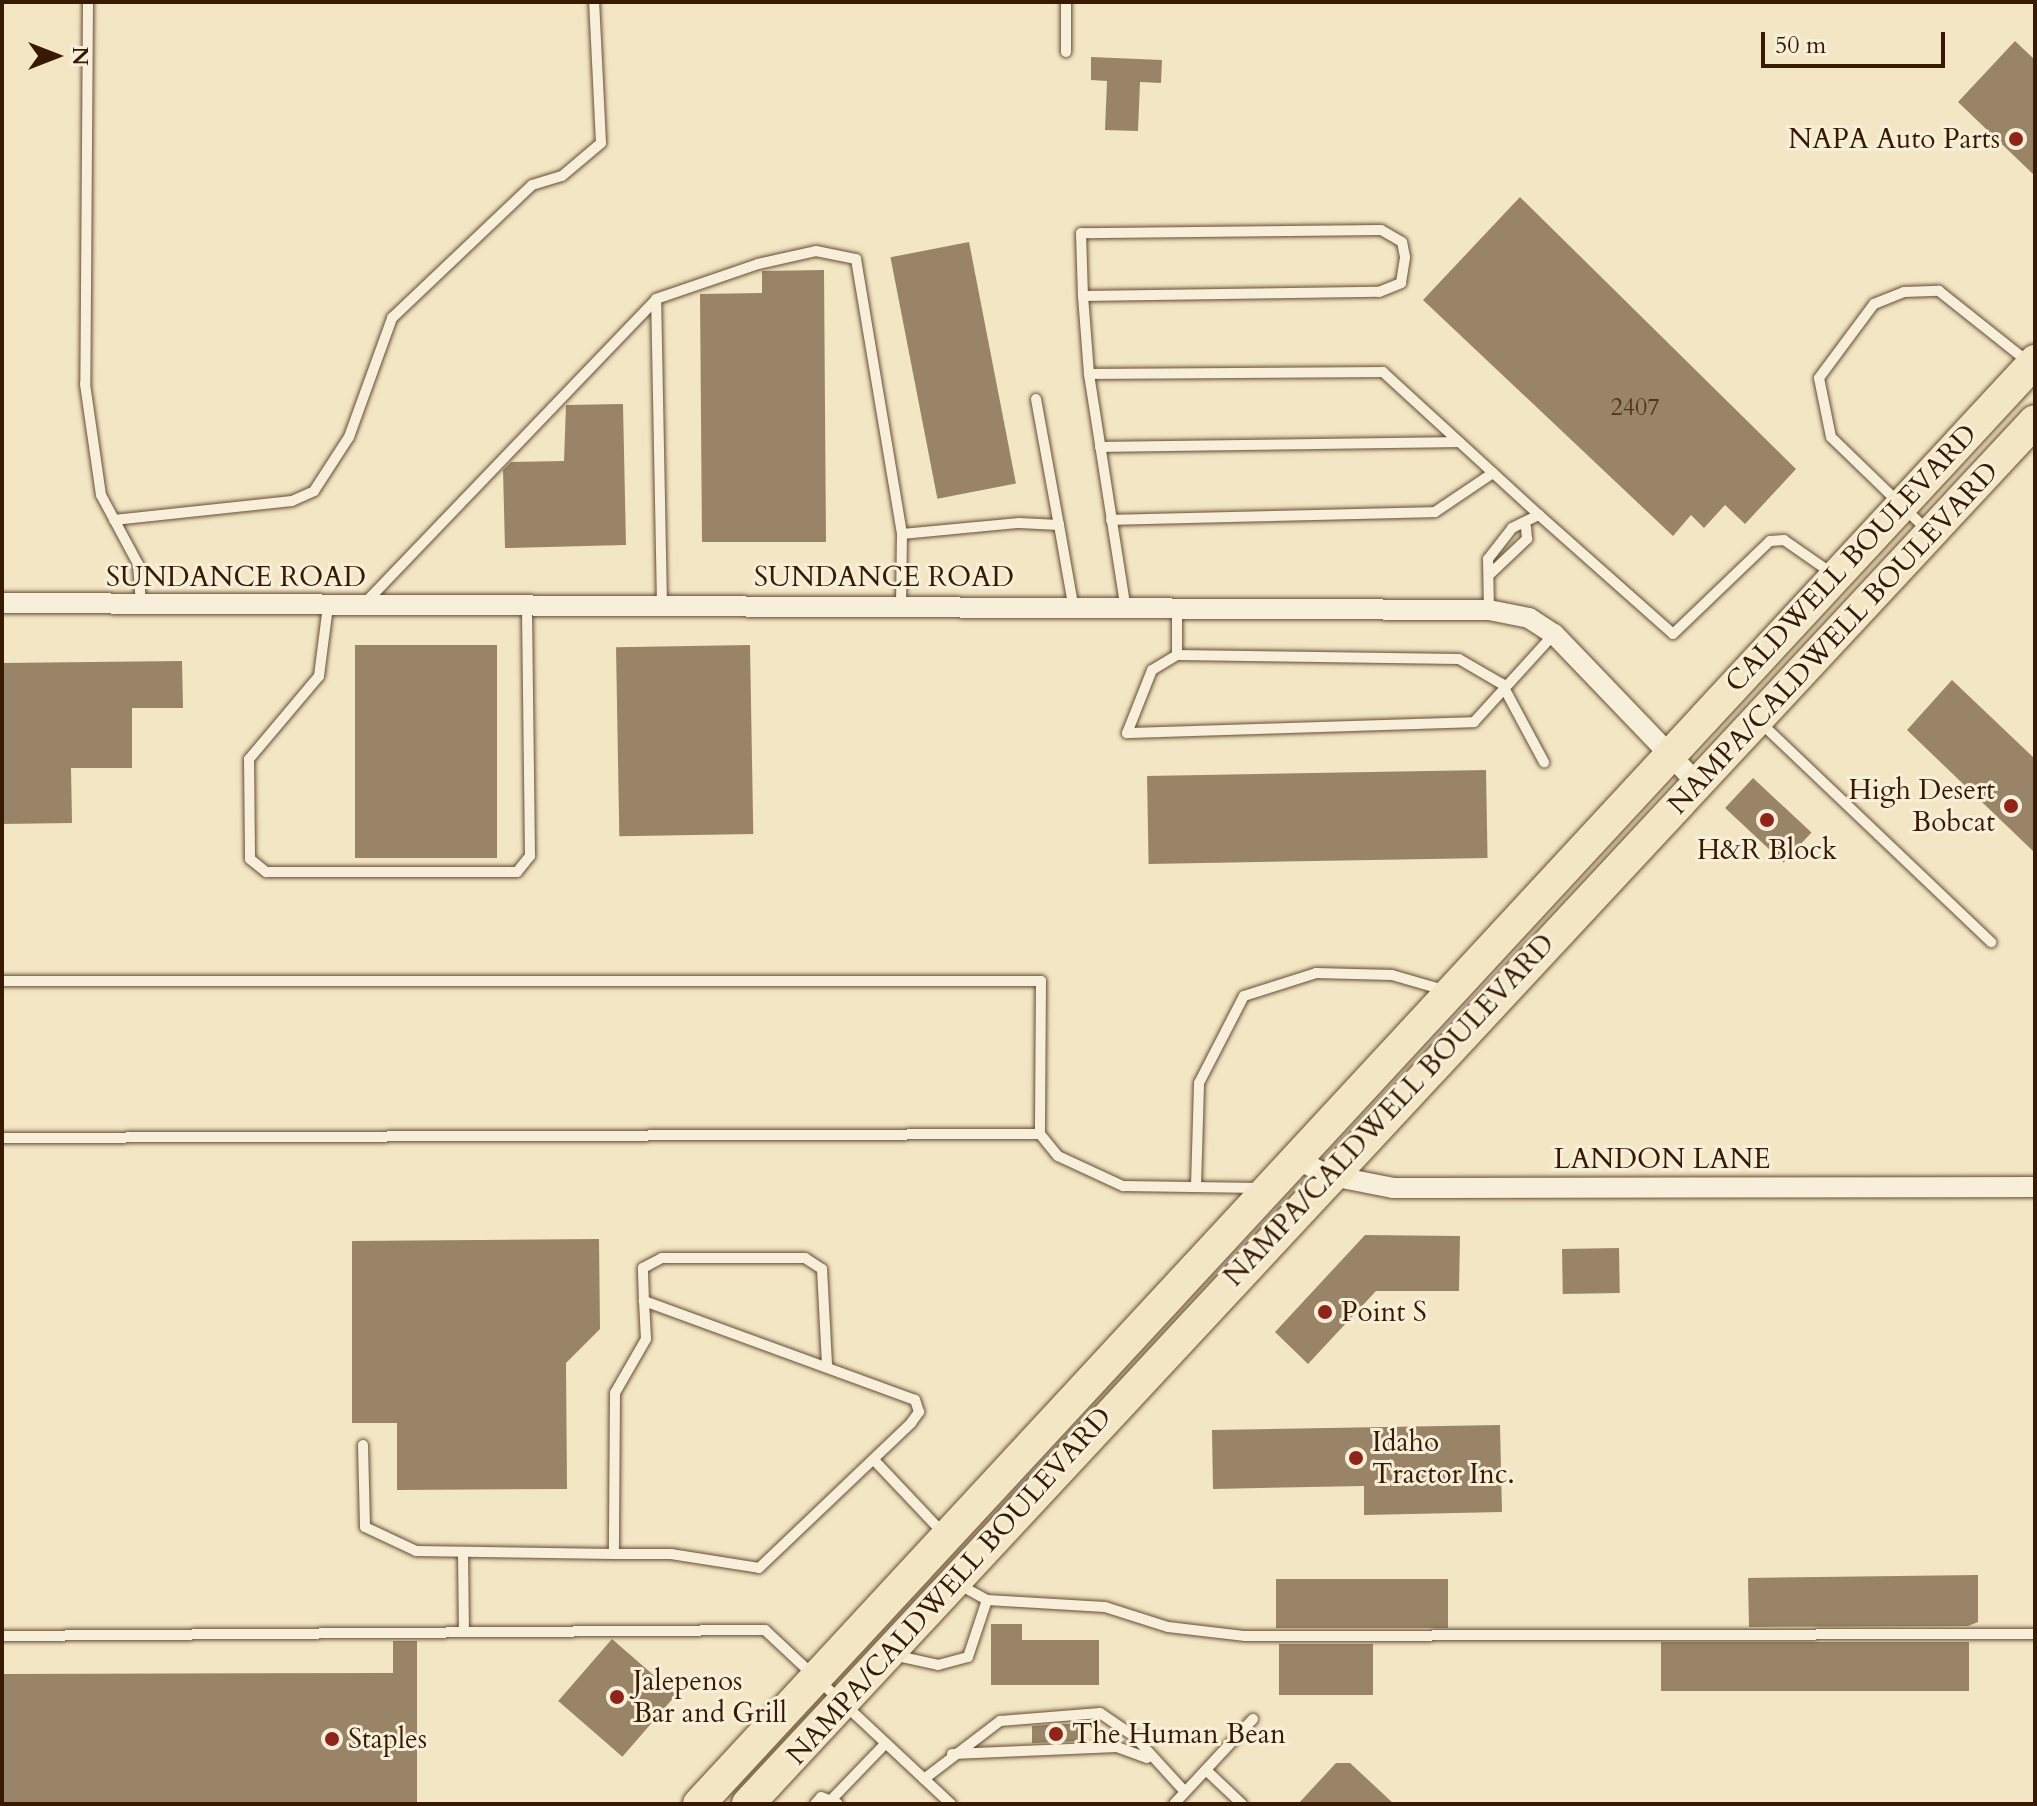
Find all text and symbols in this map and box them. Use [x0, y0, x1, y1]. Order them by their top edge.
north arrow [16, 16, 96, 96]
scale bar [1765, 16, 1949, 66]
text: 50 m [1775, 29, 1826, 62]
text: N [65, 46, 95, 66]
place label: NAPA Auto Parts [1788, 122, 2000, 156]
marker: NAPA Auto Parts [2007, 130, 2025, 148]
house number: 2407 [1610, 394, 1660, 422]
street label: CALDWELL BOULEVARD [1718, 417, 1984, 699]
street label: NAMPA/CALDWELL BOULEVARD [1661, 455, 2005, 821]
street label: SUNDANCE ROAD [106, 560, 366, 594]
street label: SUNDANCE ROAD [754, 560, 1014, 594]
place label: High Desert Bobcat [1849, 773, 1995, 839]
marker: High Desert Bobcat [2002, 797, 2020, 815]
marker: H&R Block [1758, 811, 1776, 829]
place label: H&R Block [1697, 833, 1837, 867]
street label: NAMPA/CALDWELL BOULEVARD [1217, 927, 1561, 1293]
street label: LANDON LANE [1553, 1142, 1771, 1176]
place label: Point S [1341, 1295, 1427, 1329]
marker: Point S [1316, 1303, 1334, 1321]
street label: NAMPA/CALDWELL BOULEVARD [779, 1400, 1119, 1772]
place label: Idaho Tractor Inc. [1372, 1425, 1515, 1491]
marker: Idaho Tractor Inc. [1347, 1449, 1365, 1467]
place label: Jalepenos Bar and Grill [633, 1664, 787, 1730]
marker: Jalepenos Bar and Grill [608, 1688, 626, 1706]
place label: The Human Bean [1072, 1717, 1286, 1751]
place label: Staples [348, 1722, 427, 1756]
marker: The Human Bean [1047, 1725, 1065, 1743]
marker: Staples [323, 1730, 341, 1748]

